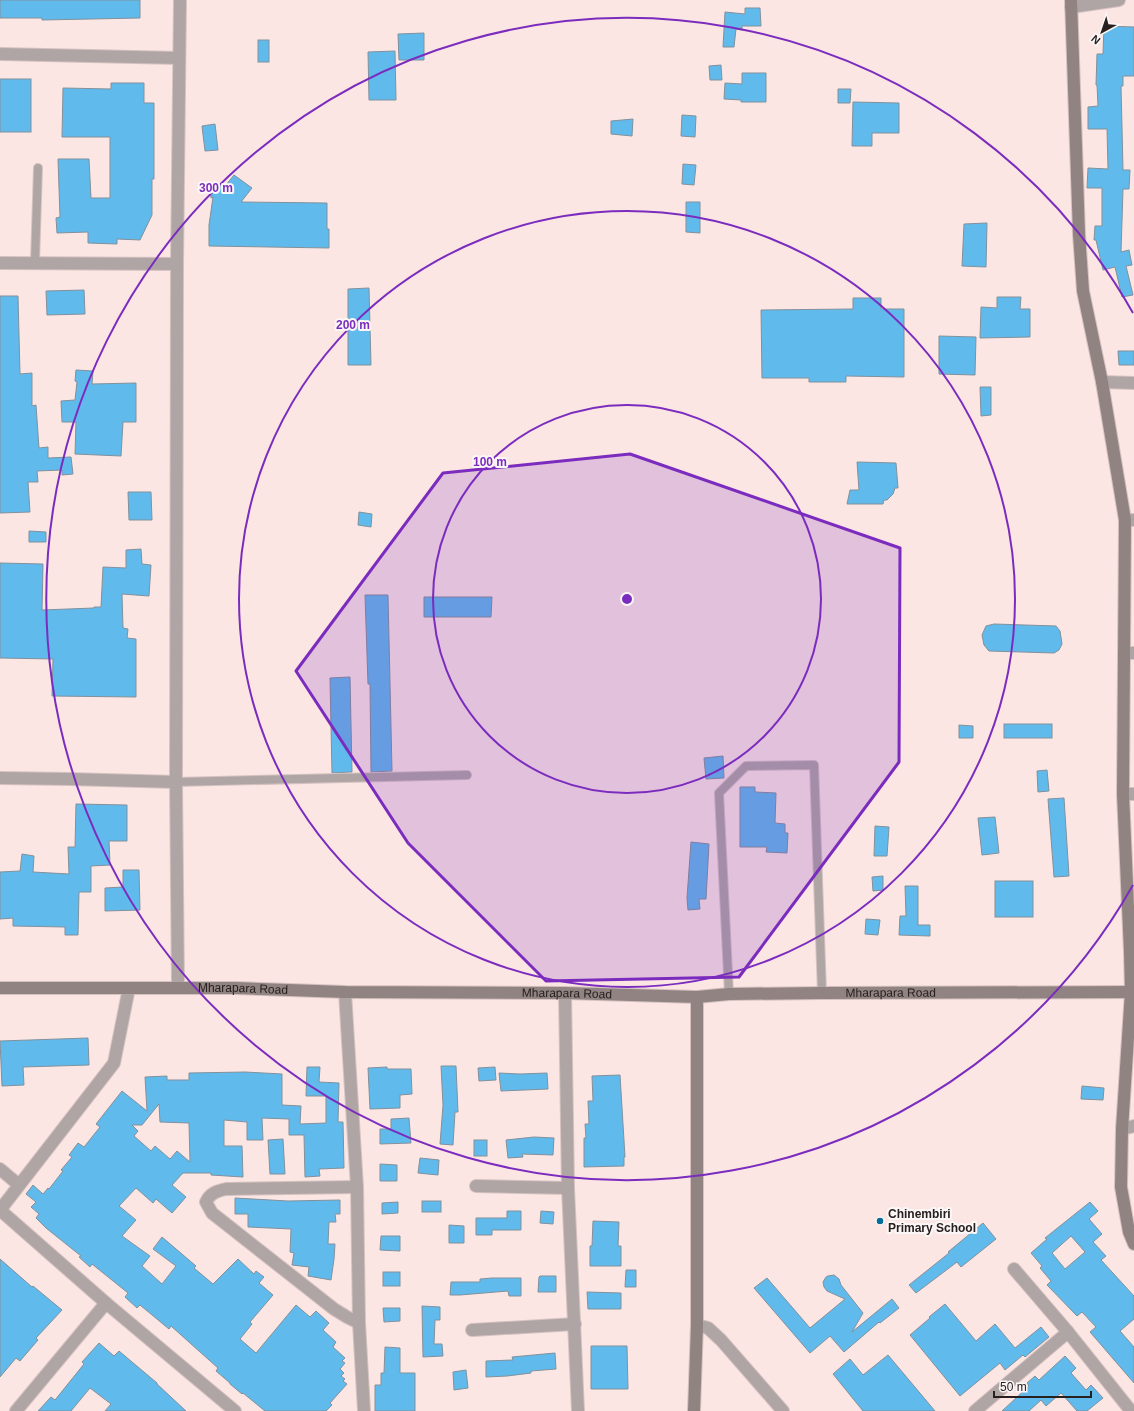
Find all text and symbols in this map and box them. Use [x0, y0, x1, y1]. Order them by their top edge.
north arrow [1082, 12, 1122, 52]
text: N [1089, 32, 1102, 47]
text: 300 m [199, 181, 233, 195]
text: 200 m [336, 318, 370, 332]
text: 100 m [473, 455, 507, 469]
centre of rings [620, 592, 634, 606]
street label: Mharapara Road [198, 981, 288, 997]
street label: Mharapara Road [522, 986, 612, 1001]
street label: Mharapara Road [846, 986, 936, 1000]
place label: Chinembiri Primary School [888, 1207, 976, 1235]
marker: Chinembiri Primary School [875, 1216, 885, 1226]
scale bar [994, 1373, 1091, 1399]
text: 50 m [1000, 1380, 1027, 1394]

